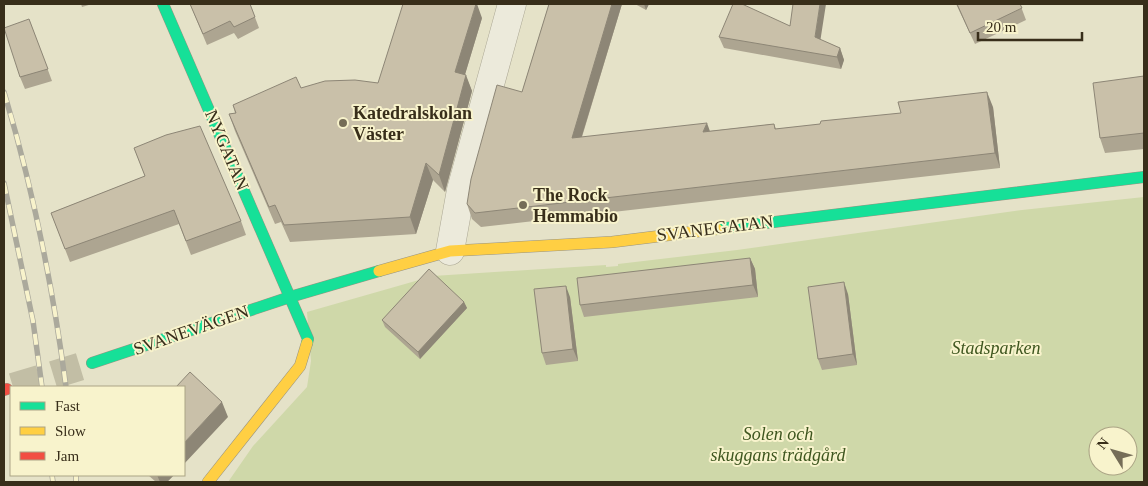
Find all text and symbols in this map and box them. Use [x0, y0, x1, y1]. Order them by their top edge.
scale bar [978, 10, 1082, 42]
text: 20 m [986, 19, 1017, 35]
place label: Katedralskolan Väster [353, 103, 472, 144]
street label: NYGATAN [201, 107, 253, 193]
marker: Katedralskolan Väster [337, 117, 349, 129]
place label: The Rock Hemmabio [533, 185, 618, 226]
marker: The Rock Hemmabio [517, 199, 529, 211]
street label: SVANEGATAN [656, 211, 774, 245]
street label: SVANEVÄGEN [131, 301, 251, 359]
park label: Stadsparken [952, 338, 1041, 358]
legend [10, 386, 185, 476]
text: Fast [55, 398, 81, 414]
text: Slow [55, 423, 86, 439]
park label: Solen och skuggans trädgård [711, 424, 846, 465]
north arrow [1088, 426, 1138, 476]
text: N [1094, 435, 1112, 452]
text: Jam [55, 448, 79, 464]

